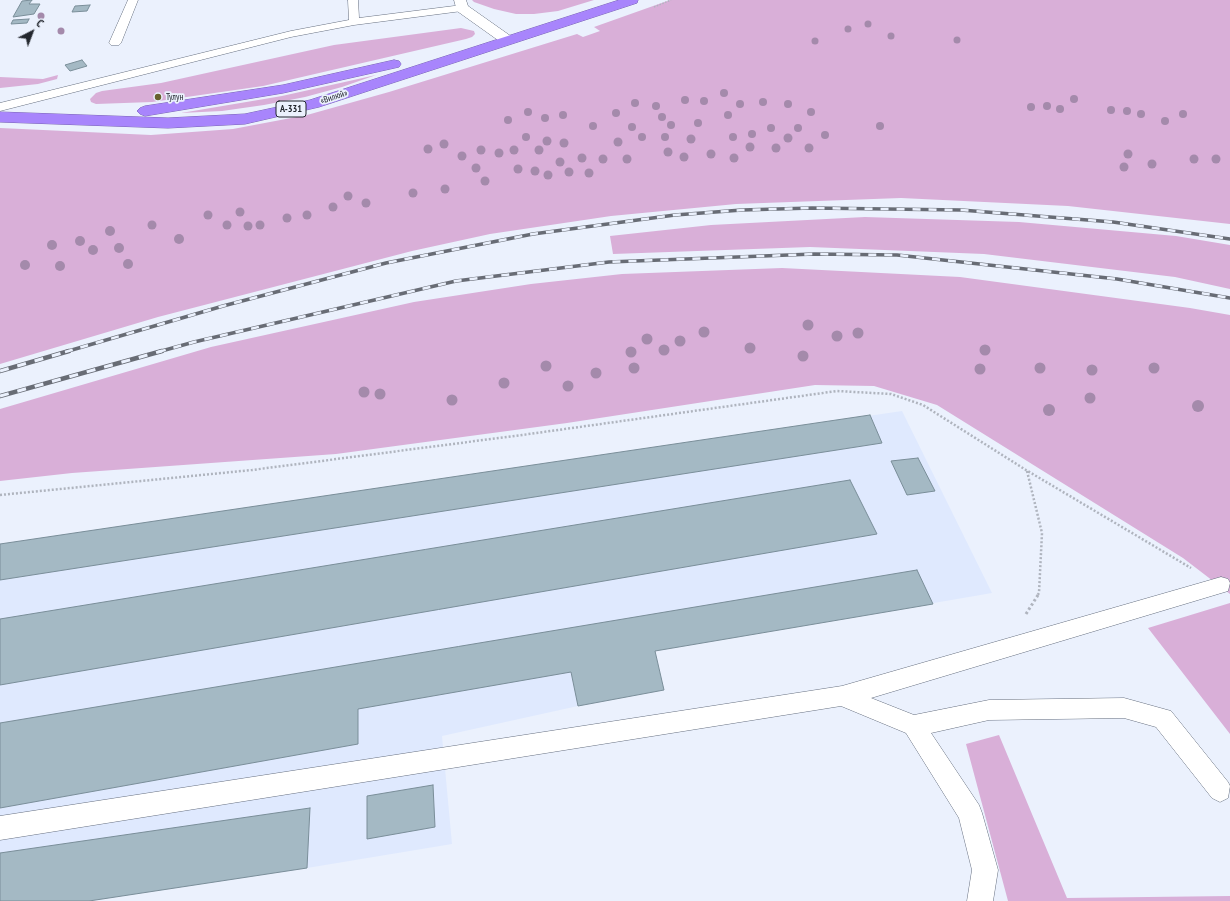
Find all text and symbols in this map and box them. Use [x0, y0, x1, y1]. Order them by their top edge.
north arrow [12, 12, 52, 52]
text: С [33, 16, 47, 30]
street label: «Вилюй» [319, 88, 349, 106]
marker: Тулун [153, 92, 163, 102]
place label: Тулун [166, 92, 183, 102]
road number: А-331 [276, 101, 306, 117]

